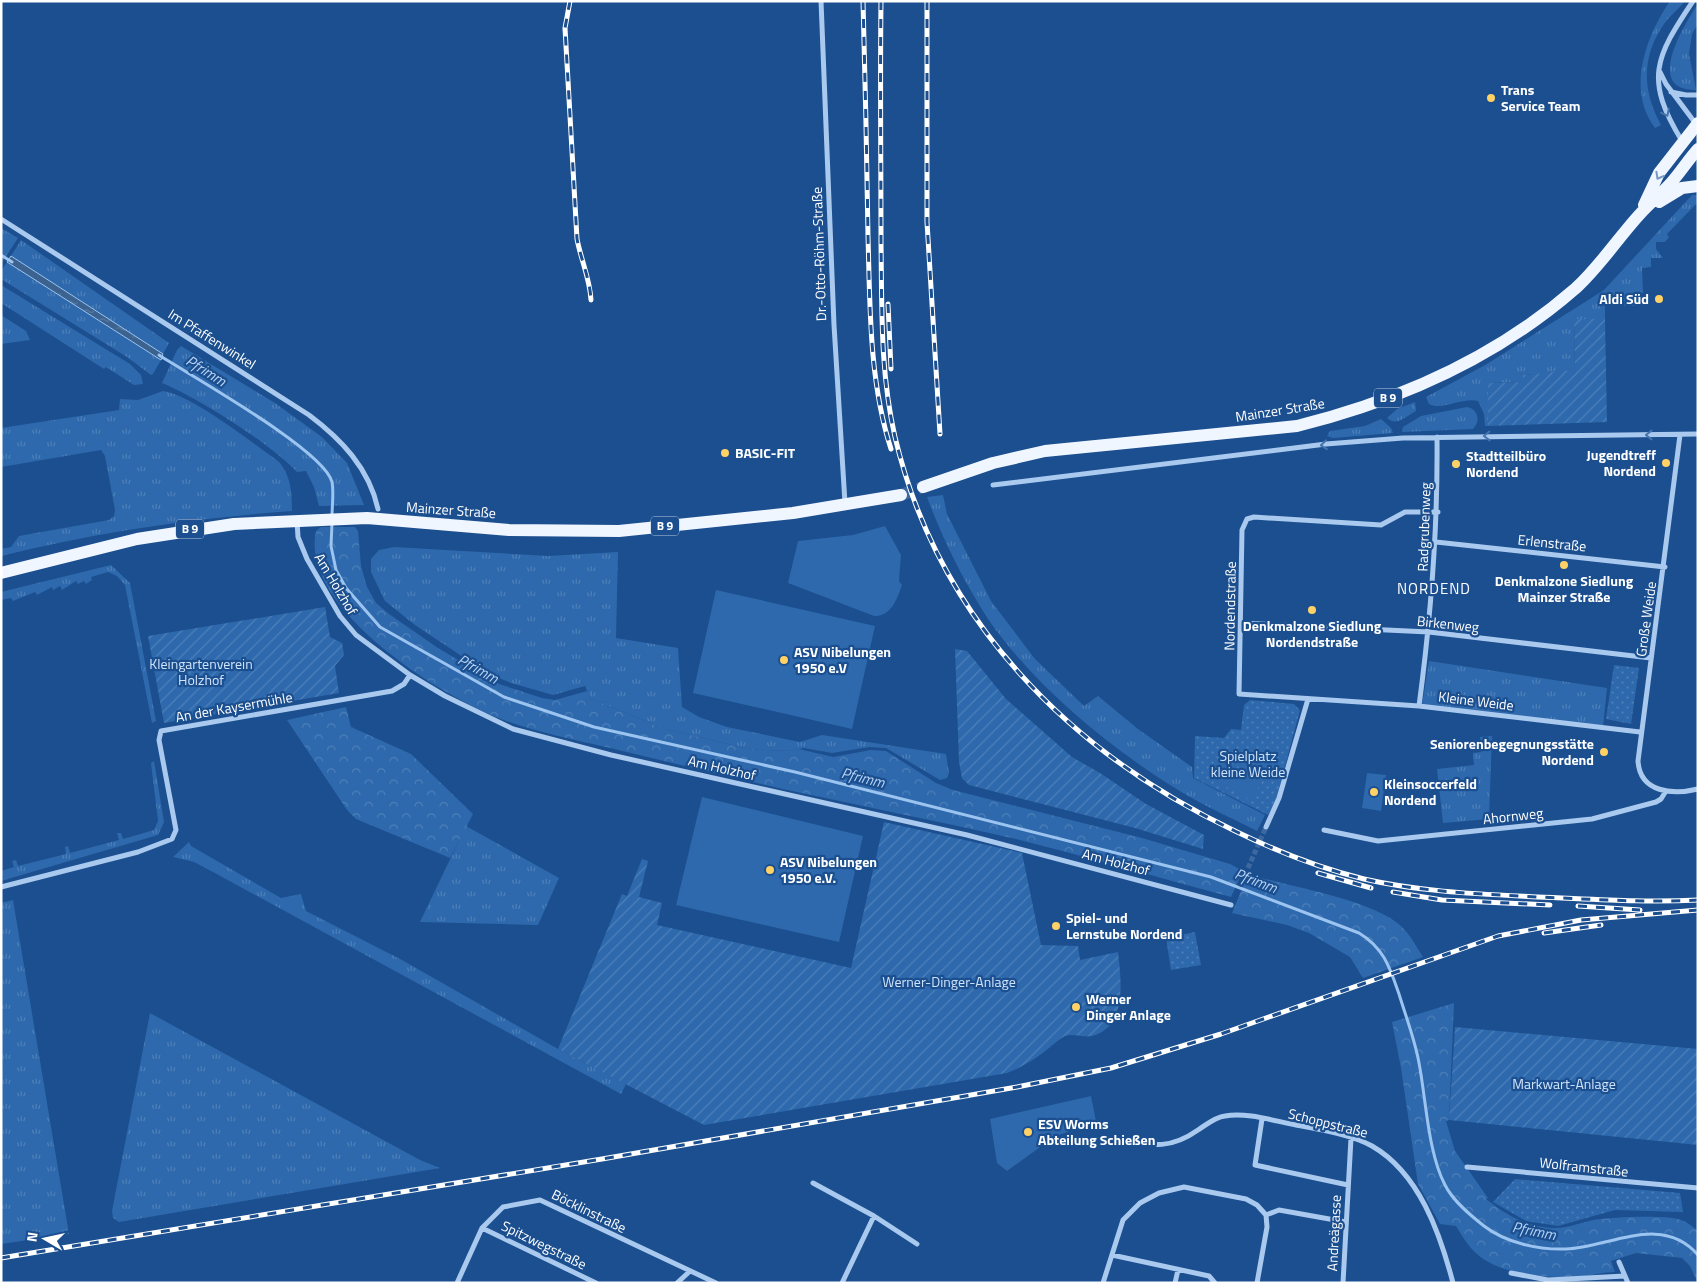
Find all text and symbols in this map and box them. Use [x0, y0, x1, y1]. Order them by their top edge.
place label: Trans Service Team [1501, 79, 1580, 116]
marker: Trans Service Team [1485, 92, 1497, 104]
one-way arrow [1660, 108, 1670, 117]
one-way arrow [1655, 170, 1665, 179]
street label: Dr.-Otto-Röhm-Straße [806, 186, 831, 322]
place label: Aldi Süd [1599, 288, 1649, 309]
marker: Aldi Süd [1653, 293, 1665, 305]
street label: Im Pfaffenwinkel [164, 303, 260, 374]
water label: Pfrimm [182, 349, 231, 392]
road number: B 9 [1374, 388, 1402, 408]
street label: Mainzer Straße [1234, 392, 1326, 427]
one-way arrow [1482, 430, 1490, 441]
one-way arrow [1645, 430, 1652, 440]
one-way arrow [1320, 439, 1328, 450]
place label: BASIC-FIT [735, 442, 796, 463]
place label: Jugendtreff Nordend [1587, 444, 1656, 481]
place label: Stadtteilbüro Nordend [1466, 445, 1546, 482]
marker: BASIC-FIT [719, 447, 731, 459]
marker: Jugendtreff Nordend [1660, 457, 1672, 469]
marker: Stadtteilbüro Nordend [1450, 458, 1462, 470]
street label: Radgrubenweg [1411, 482, 1436, 572]
street label: Mainzer Straße [405, 496, 497, 523]
road number: B 9 [651, 516, 679, 536]
road number: B 9 [176, 520, 204, 538]
street label: Erlenstraße [1517, 528, 1587, 557]
street label: Am Holzhof [310, 549, 363, 619]
marker: Denkmalzone Siedlung Mainzer Straße [1558, 559, 1570, 571]
street label: Nordendstraße [1218, 561, 1241, 651]
place label: Denkmalzone Siedlung Mainzer Straße [1495, 570, 1634, 607]
district label: NORDEND [1397, 577, 1471, 600]
street label: Große Weide [1630, 580, 1661, 658]
marker: Denkmalzone Siedlung Nordendstraße [1306, 604, 1318, 616]
street label: Birkenweg [1416, 610, 1480, 637]
place label: Denkmalzone Siedlung Nordendstraße [1243, 615, 1382, 652]
place label: ASV Nibelungen 1950 e.V [794, 641, 891, 678]
water label: Pfrimm [453, 648, 503, 689]
park label: Kleingartenverein Holzhof [149, 653, 253, 690]
marker: ASV Nibelungen 1950 e.V [778, 654, 790, 666]
street label: Kleine Weide [1437, 685, 1515, 716]
street label: An der Kaysermühle [174, 686, 294, 727]
place label: Seniorenbegegnungsstätte Nordend [1430, 733, 1594, 770]
park label: Spielplatz kleine Weide [1211, 745, 1285, 782]
marker: Seniorenbegegnungsstätte Nordend [1598, 746, 1610, 758]
street label: Am Holzhof [686, 750, 758, 786]
water label: Pfrimm [839, 761, 888, 794]
place label: Kleinsoccerfeld Nordend [1384, 773, 1477, 810]
marker: Kleinsoccerfeld Nordend [1368, 786, 1380, 798]
street label: Ahornweg [1482, 802, 1544, 829]
street label: Am Holzhof [1080, 842, 1153, 881]
place label: ASV Nibelungen 1950 e.V. [780, 851, 877, 888]
water label: Pfrimm [1232, 862, 1281, 899]
marker: ASV Nibelungen 1950 e.V. [764, 864, 776, 876]
place label: Spiel- und Lernstube Nordend [1066, 907, 1183, 944]
marker: Spiel- und Lernstube Nordend [1050, 920, 1062, 932]
park label: Werner-Dinger-Anlage [882, 971, 1016, 992]
place label: Werner Dinger Anlage [1086, 988, 1171, 1025]
marker: Werner Dinger Anlage [1070, 1001, 1082, 1013]
park label: Markwart-Anlage [1512, 1073, 1616, 1094]
street label: Schoppstraße [1286, 1102, 1370, 1143]
place label: ESV Worms Abteilung Schießen [1038, 1113, 1156, 1150]
marker: ESV Worms Abteilung Schießen [1022, 1126, 1034, 1138]
street label: Wolframstraße [1539, 1151, 1630, 1182]
street label: Böcklinstraße [548, 1183, 630, 1238]
street label: Andreägasse [1321, 1194, 1346, 1272]
north arrow [20, 1214, 70, 1264]
street label: Spitzwegstraße [498, 1215, 590, 1274]
water label: Pfrimm [1510, 1215, 1558, 1246]
text: N [21, 1230, 43, 1243]

